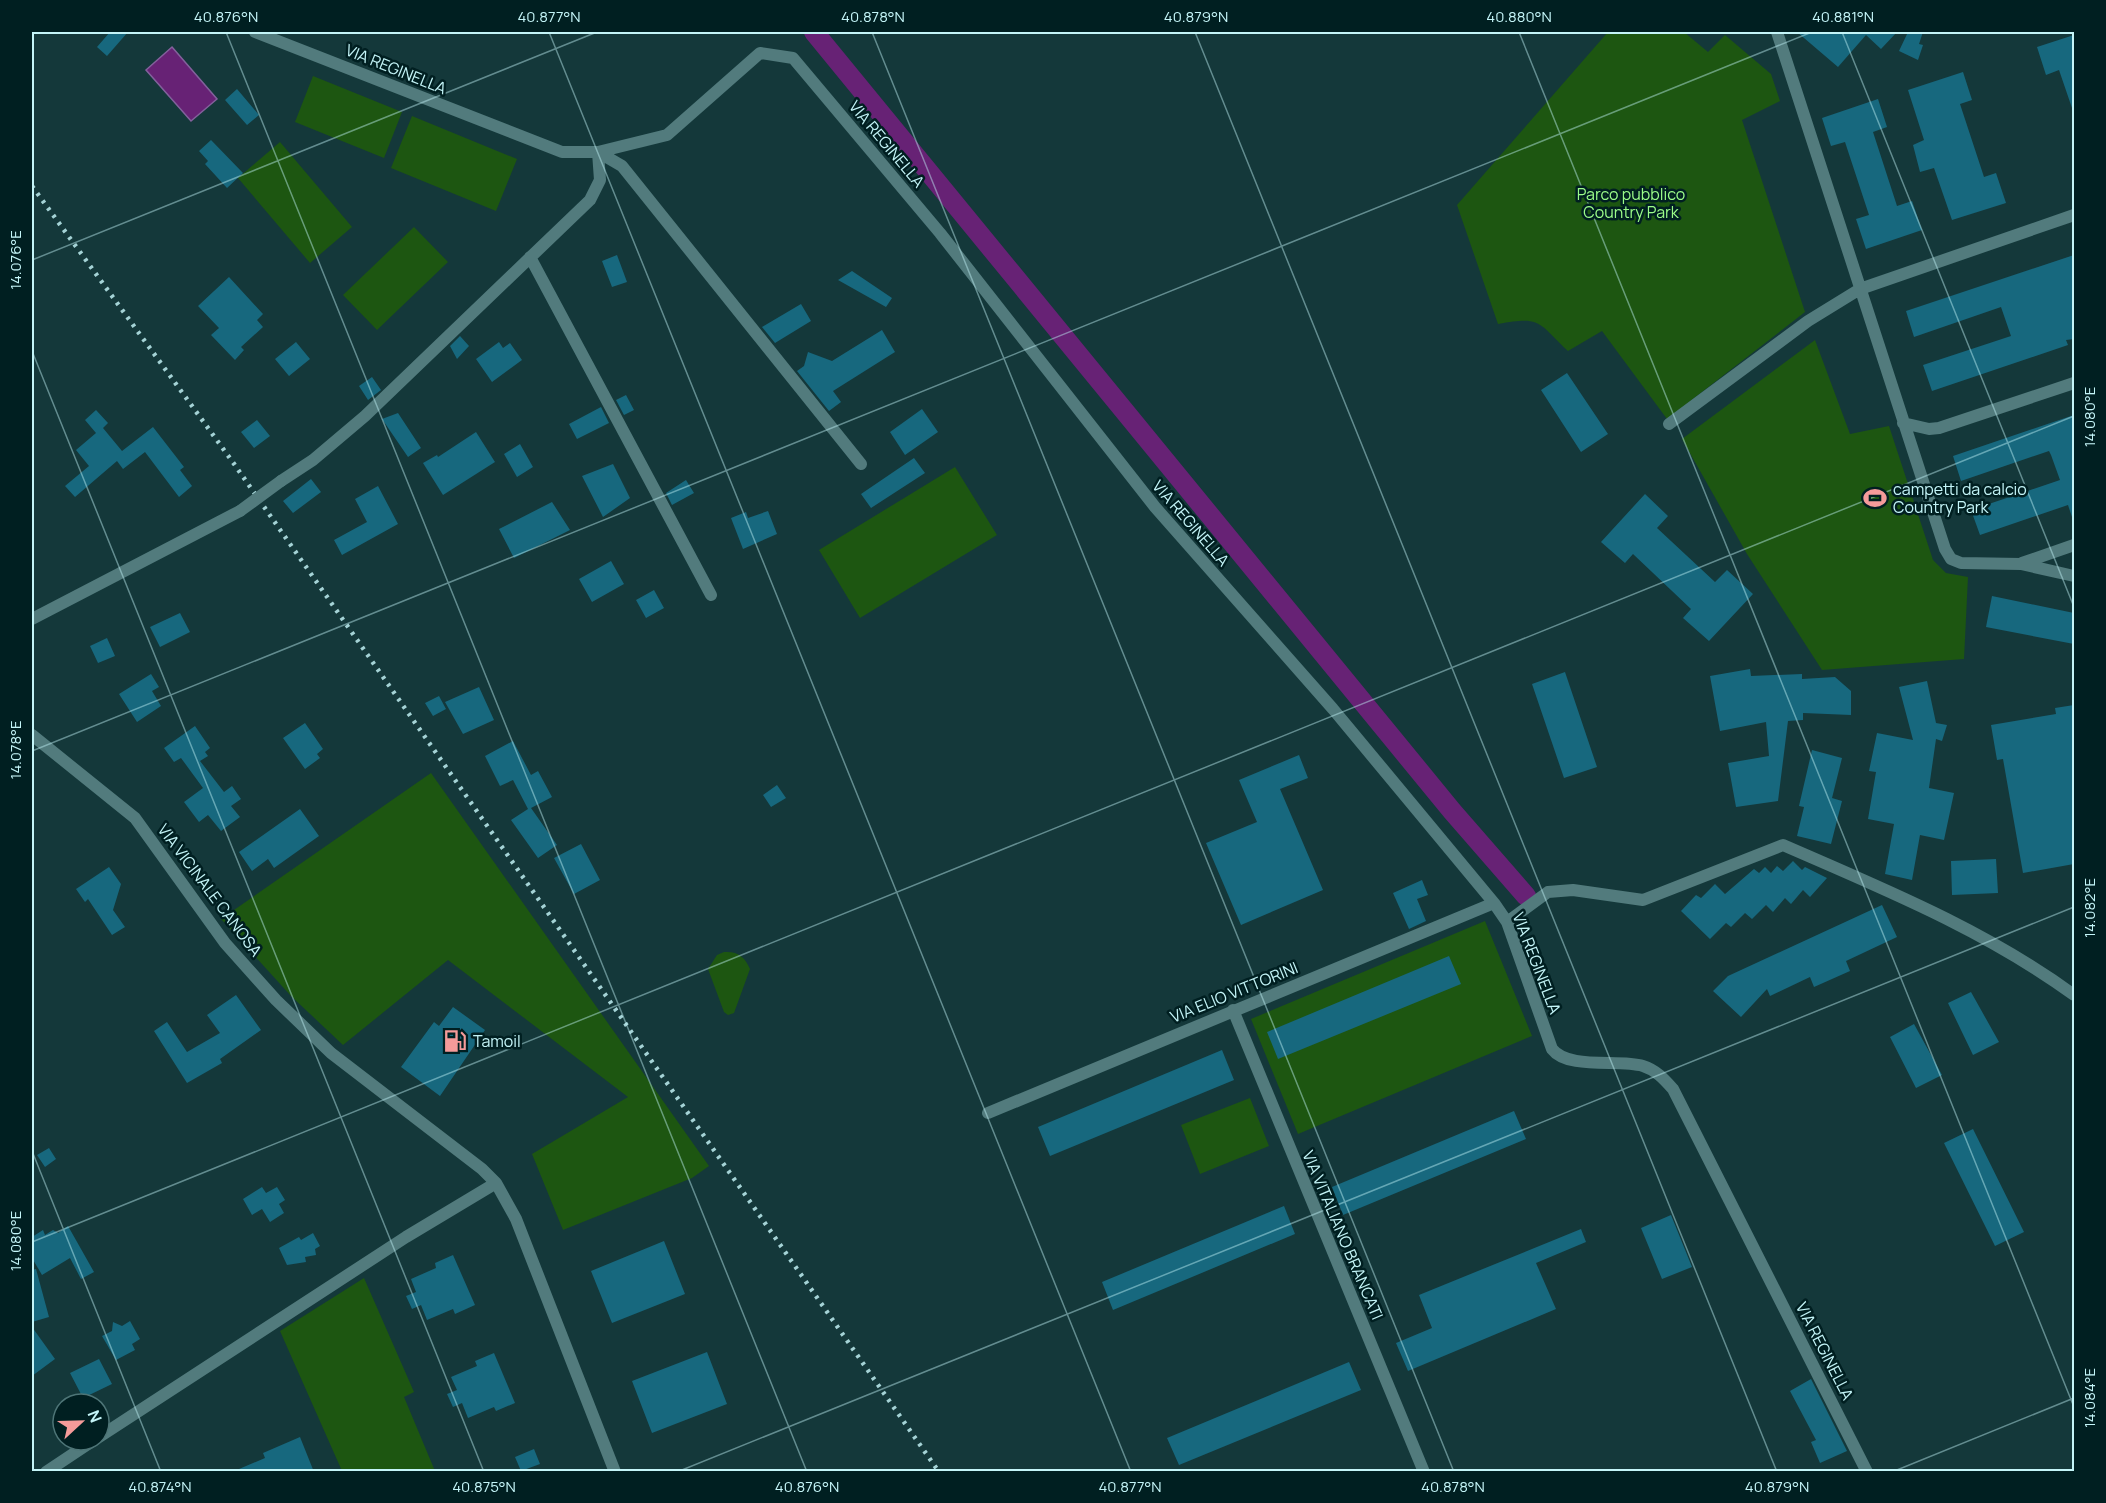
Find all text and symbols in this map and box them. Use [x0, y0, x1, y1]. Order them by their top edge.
text: 40.876°N [194, 6, 258, 27]
text: 40.877°N [518, 6, 580, 27]
text: 40.878°N [841, 6, 905, 27]
text: 40.879°N [1164, 6, 1228, 27]
text: 40.880°N [1486, 6, 1552, 27]
text: 40.881°N [1812, 6, 1874, 27]
street label: VIA REGINELLA [342, 39, 450, 99]
street label: VIA REGINELLA [844, 96, 930, 192]
park label: Parco pubblico Country Park [1577, 183, 1685, 223]
text: 14.076°E [5, 230, 26, 290]
text: 14.080°E [2079, 387, 2100, 447]
street label: VIA REGINELLA [1148, 475, 1234, 571]
place label: campetti da calcio Country Park [1893, 478, 2027, 518]
sports icon: campetti da calcio Country Park [1862, 485, 1888, 511]
text: 14.078°E [5, 721, 26, 779]
street label: VIA VICINALE CANOSA [153, 819, 267, 961]
text: 14.082°E [2079, 878, 2100, 938]
street label: VIA REGINELLA [1508, 909, 1566, 1017]
street label: VIA ELIO VITTORINI [1167, 956, 1301, 1028]
fuel station icon: Tamoil [442, 1028, 468, 1054]
place label: Tamoil [473, 1030, 521, 1052]
street label: VIA VITALIANO BRANCATI [1297, 1147, 1389, 1323]
text: 14.080°E [5, 1211, 26, 1271]
street label: VIA REGINELLA [1791, 1298, 1859, 1404]
text: 14.084°E [2079, 1368, 2100, 1428]
north arrow [51, 1392, 111, 1452]
text: N [83, 1407, 107, 1426]
text: 40.874°N [128, 1476, 192, 1497]
text: 40.875°N [452, 1476, 516, 1497]
text: 40.876°N [775, 1476, 839, 1497]
text: 40.877°N [1099, 1476, 1161, 1497]
text: 40.878°N [1421, 1476, 1485, 1497]
text: 40.879°N [1745, 1476, 1809, 1497]

